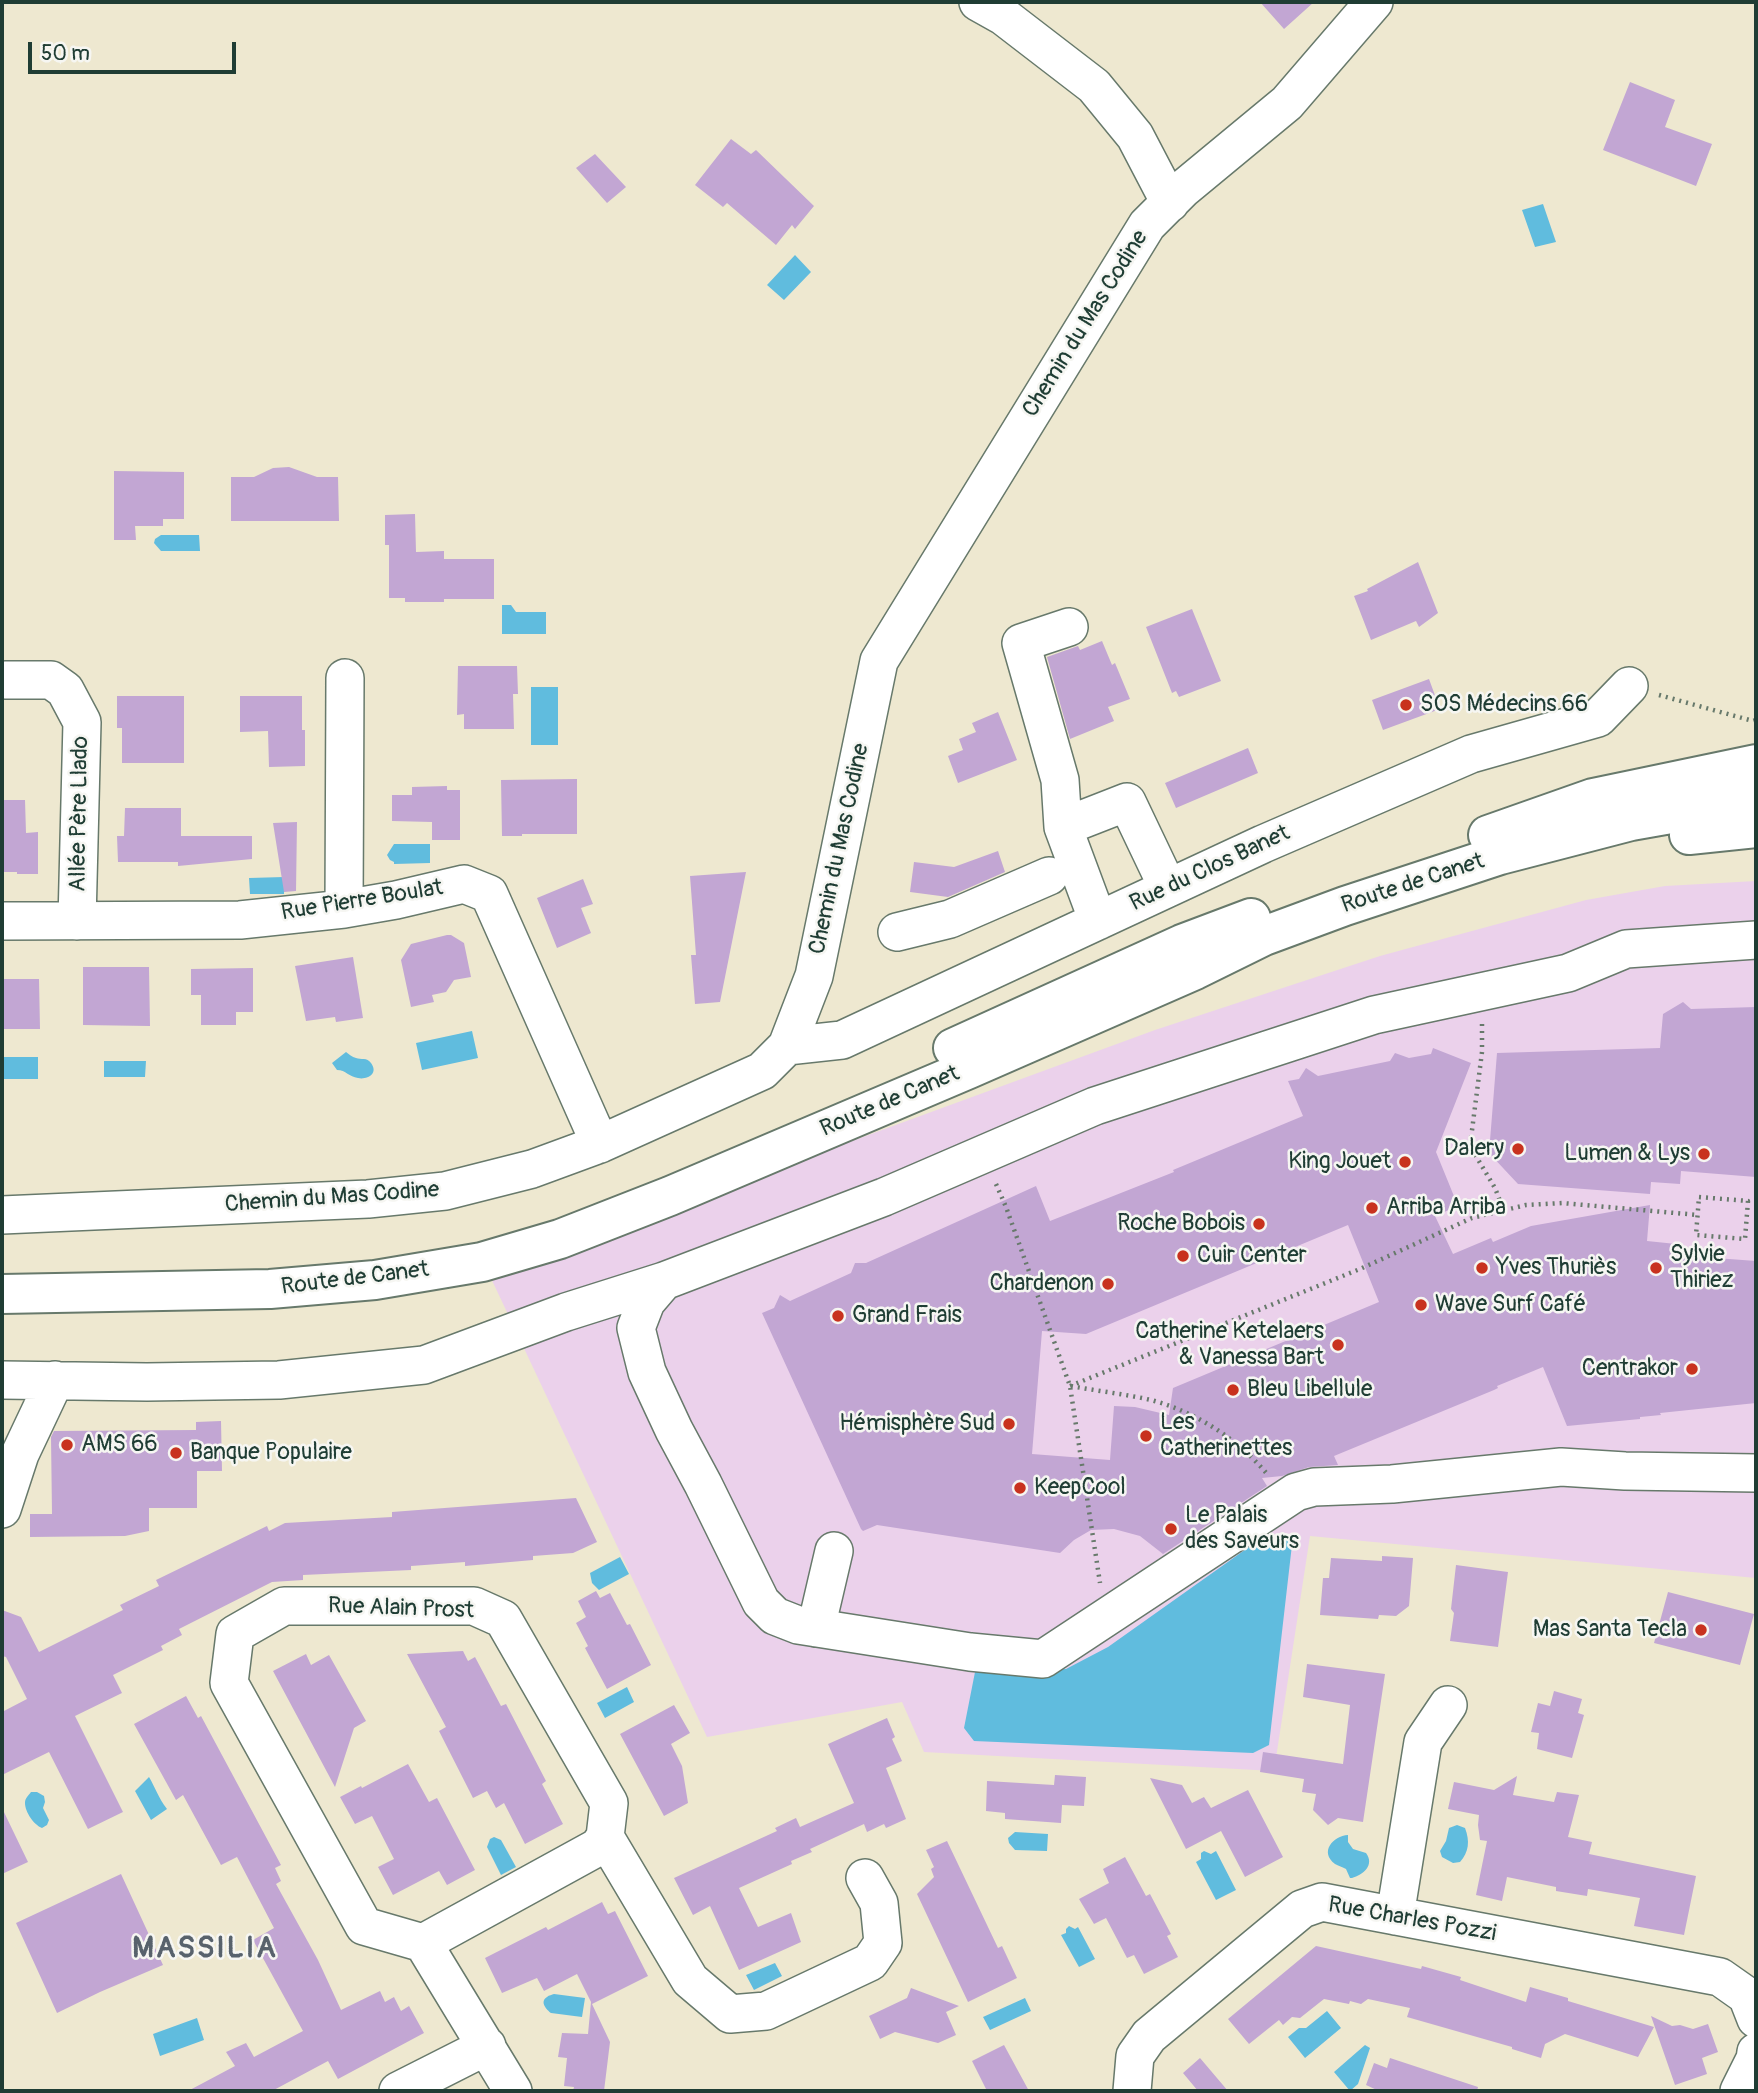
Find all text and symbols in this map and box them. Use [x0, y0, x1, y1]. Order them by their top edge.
scale bar [32, 28, 240, 72]
text: 50 m [41, 40, 90, 67]
street label: Chemin du Mas Codine [1017, 226, 1155, 422]
place label: SOS Médecins 66 [1420, 691, 1588, 719]
marker: SOS Médecins 66 [1398, 697, 1414, 713]
street label: Allée Père Llado [65, 736, 95, 892]
street label: Chemin du Mas Codine [804, 741, 876, 957]
street label: Rue du Clos Banet [1126, 820, 1294, 918]
street label: Route de Canet [1338, 848, 1488, 920]
street label: Rue Pierre Boulat [279, 875, 445, 927]
street label: Route de Canet [816, 1060, 964, 1144]
place label: Dalery [1444, 1135, 1504, 1163]
place label: Lumen & Lys [1564, 1140, 1690, 1168]
marker: Dalery [1510, 1141, 1526, 1157]
marker: Lumen & Lys [1696, 1146, 1712, 1162]
place label: King Jouet [1288, 1148, 1391, 1176]
marker: King Jouet [1397, 1154, 1413, 1170]
street label: Chemin du Mas Codine [224, 1177, 440, 1219]
place label: Arriba Arriba [1386, 1194, 1506, 1222]
marker: Arriba Arriba [1364, 1200, 1380, 1216]
place label: Roche Bobois [1117, 1210, 1245, 1238]
marker: Roche Bobois [1251, 1216, 1267, 1232]
place label: Sylvie Thiriez [1670, 1241, 1734, 1295]
place label: Cuir Center [1197, 1242, 1307, 1270]
marker: Cuir Center [1175, 1248, 1191, 1264]
place label: Yves Thuriès [1496, 1254, 1616, 1282]
street label: Route de Canet [280, 1256, 430, 1302]
marker: Yves Thuriès [1474, 1260, 1490, 1276]
marker: Sylvie Thiriez [1648, 1260, 1664, 1276]
place label: Chardenon [990, 1270, 1094, 1298]
marker: Chardenon [1100, 1276, 1116, 1292]
place label: Wave Surf Café [1435, 1291, 1586, 1319]
marker: Wave Surf Café [1413, 1297, 1429, 1313]
place label: Grand Frais [852, 1302, 962, 1330]
marker: Grand Frais [830, 1308, 846, 1324]
place label: Catherine Ketelaers & Vanessa Bart [1135, 1318, 1324, 1372]
marker: Catherine Ketelaers & Vanessa Bart [1330, 1337, 1346, 1353]
place label: Centrakor [1582, 1355, 1678, 1383]
marker: Centrakor [1684, 1361, 1700, 1377]
place label: Bleu Libellule [1247, 1376, 1372, 1404]
marker: Bleu Libellule [1225, 1382, 1241, 1398]
place label: Les Catherinettes [1160, 1409, 1292, 1463]
place label: Hémisphère Sud [839, 1410, 995, 1438]
marker: Hémisphère Sud [1001, 1416, 1017, 1432]
marker: Les Catherinettes [1138, 1428, 1154, 1444]
place label: AMS 66 [81, 1431, 158, 1459]
marker: AMS 66 [59, 1437, 75, 1453]
place label: Banque Populaire [190, 1439, 352, 1467]
marker: Banque Populaire [168, 1445, 184, 1461]
place label: KeepCool [1034, 1474, 1126, 1502]
marker: KeepCool [1012, 1480, 1028, 1496]
place label: Le Palais des Saveurs [1185, 1502, 1299, 1556]
marker: Le Palais des Saveurs [1163, 1521, 1179, 1537]
street label: Rue Alain Prost [328, 1593, 474, 1625]
place label: Mas Santa Tecla [1533, 1616, 1687, 1644]
marker: Mas Santa Tecla [1693, 1622, 1709, 1638]
street label: Rue Charles Pozzi [1326, 1892, 1498, 1948]
district label: MASSILIA [133, 1931, 277, 1967]

